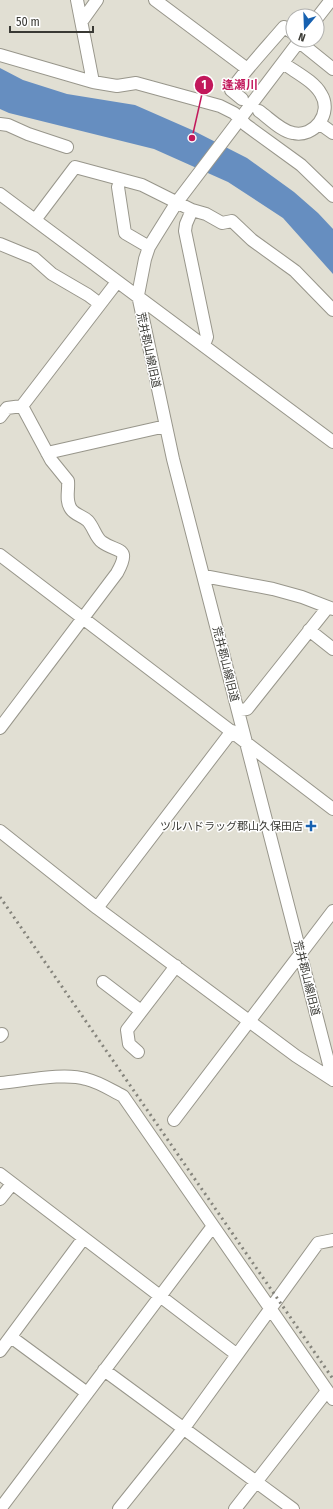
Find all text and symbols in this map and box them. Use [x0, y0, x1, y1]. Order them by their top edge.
scale bar [10, 8, 93, 34]
north arrow [285, 8, 325, 48]
text: 50 m [16, 15, 40, 29]
text: N [297, 30, 307, 44]
callout: 逢瀬川 [194, 73, 266, 97]
text: 1 [201, 78, 207, 92]
text: 逢瀬川 [222, 78, 258, 92]
street label: 荒井郡山線旧道 [134, 311, 163, 389]
street label: 荒井郡山線旧道 [210, 625, 241, 703]
place label: ツルハドラッグ郡山久保田店 [160, 820, 303, 833]
marker: ツルハドラッグ郡山久保田店 [306, 821, 316, 831]
street label: 荒井郡山線旧道 [291, 939, 322, 1017]

